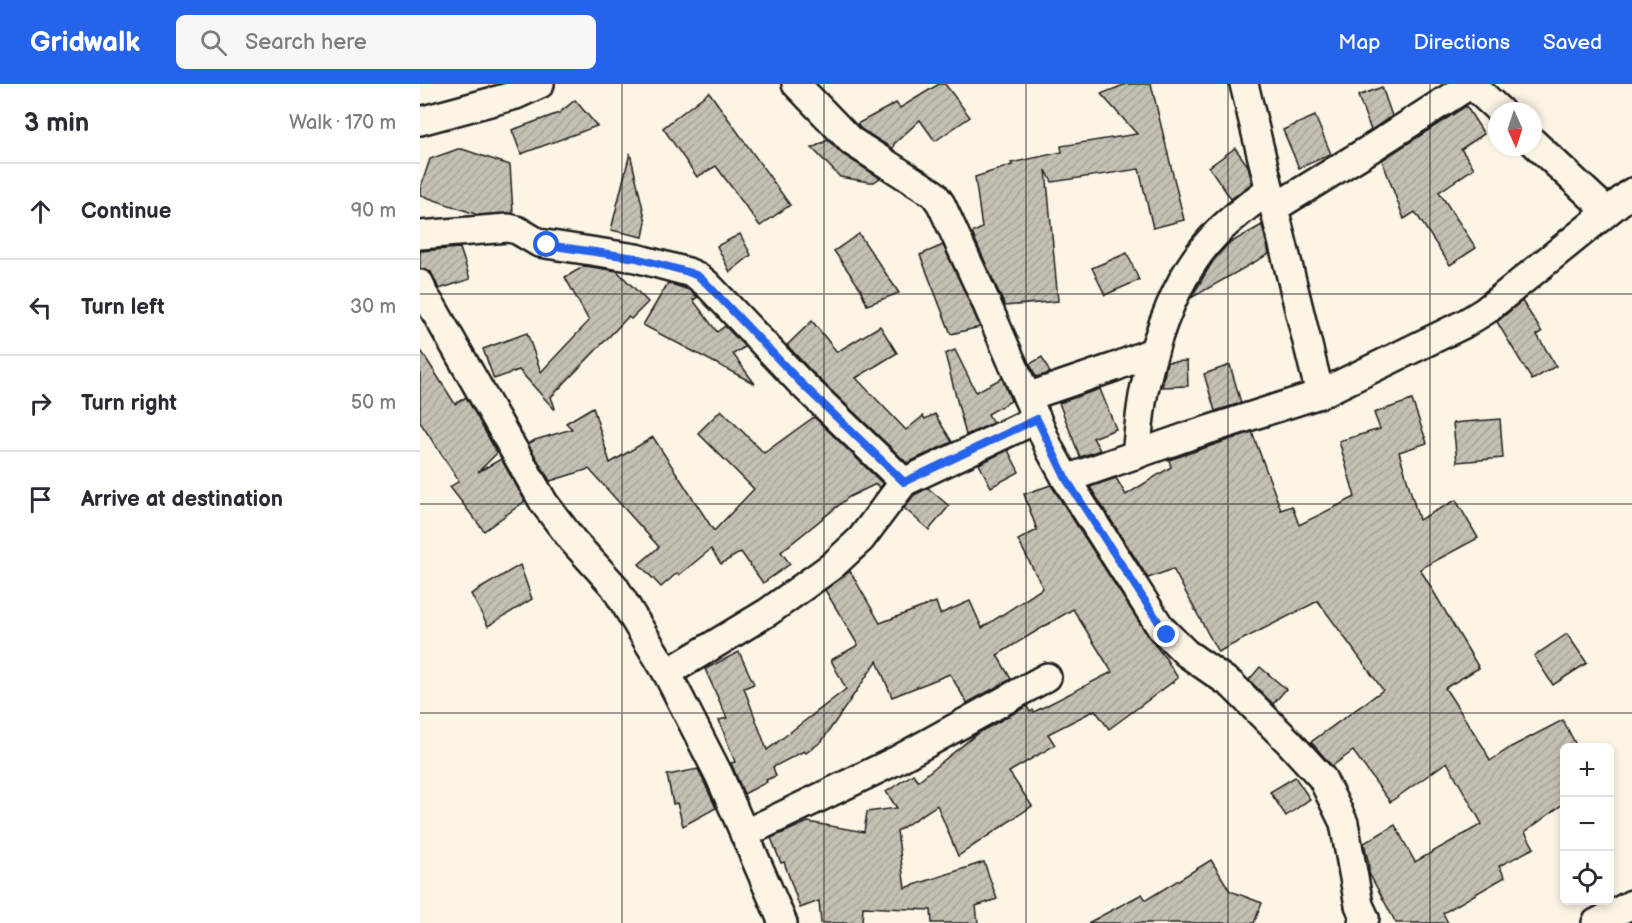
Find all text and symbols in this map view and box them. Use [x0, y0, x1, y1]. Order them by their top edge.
search box [176, 15, 596, 69]
text: Gridwalk [30, 26, 140, 59]
icon: search [197, 26, 230, 59]
text: Search here [245, 29, 367, 56]
text: Map [1338, 30, 1381, 55]
text: Directions [1414, 30, 1510, 55]
text: Saved [1543, 30, 1602, 55]
north arrow [1488, 102, 1542, 156]
text: 3 min [24, 108, 89, 139]
text: Walk · 170 m [289, 111, 396, 135]
icon: ahead [24, 195, 57, 228]
text: Continue [81, 198, 171, 225]
text: 90 m [351, 199, 396, 223]
route start [533, 231, 559, 257]
icon: left [24, 291, 57, 324]
text: Turn left [81, 294, 165, 321]
text: 30 m [350, 295, 396, 319]
icon: right [24, 387, 57, 420]
text: Turn right [81, 390, 177, 417]
text: 50 m [351, 391, 396, 415]
icon: arrive [24, 483, 57, 516]
text: Arrive at destination [81, 486, 283, 513]
route end [1153, 621, 1179, 647]
map controls [1560, 743, 1614, 905]
button: + [1560, 743, 1614, 797]
button: − [1560, 797, 1614, 851]
button: locate [1560, 851, 1614, 905]

